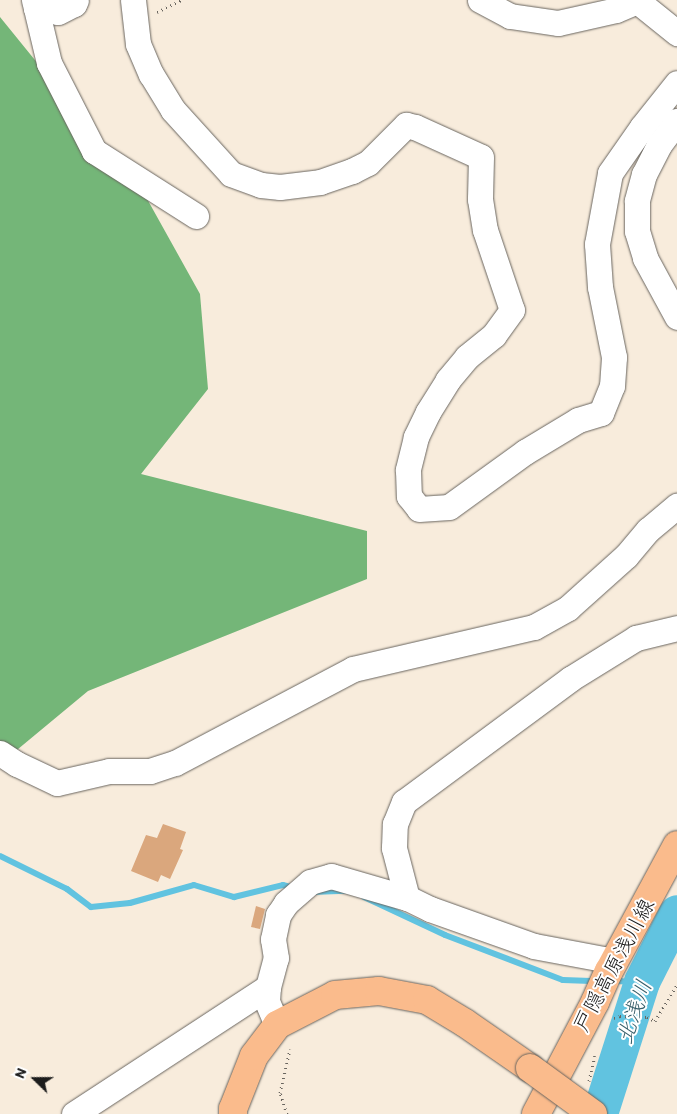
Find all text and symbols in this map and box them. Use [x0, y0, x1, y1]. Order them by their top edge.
street label: 戸隠高原浅川線 [568, 894, 660, 1036]
water label: 北浅川 [611, 977, 657, 1047]
north arrow [10, 1054, 60, 1104]
text: N [11, 1066, 30, 1081]

